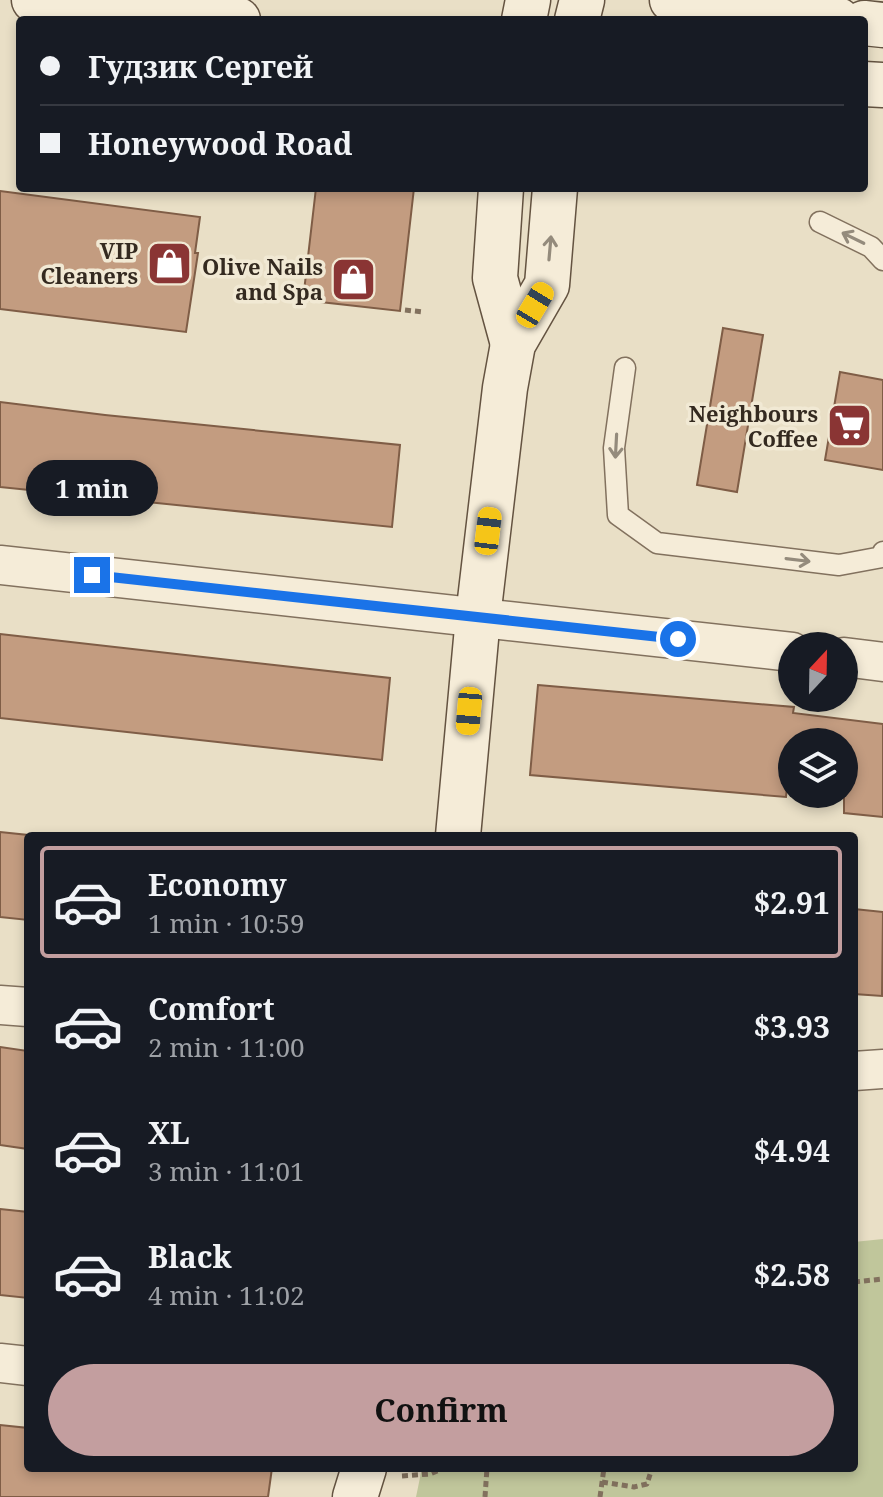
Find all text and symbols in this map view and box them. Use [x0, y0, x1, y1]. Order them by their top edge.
text: Гудзик Сергей [88, 46, 313, 87]
text: Honeywood Road [88, 123, 353, 164]
one-way arrow [842, 230, 866, 245]
place label: VIP Cleaners [40, 235, 138, 290]
one-way arrow [543, 235, 558, 261]
shop icon: VIP Cleaners [145, 239, 193, 287]
place label: Olive Nails and Spa [202, 251, 323, 306]
shop icon: Olive Nails and Spa [330, 255, 378, 303]
car [512, 278, 558, 332]
place label: Neighbours Coffee [689, 398, 818, 453]
supermarket icon: Neighbours Coffee [825, 402, 873, 450]
one-way arrow [608, 432, 623, 459]
callout: 1 min [26, 459, 158, 515]
text: 1 min [55, 470, 129, 506]
car [473, 506, 503, 556]
one-way arrow [785, 553, 810, 568]
route end [74, 557, 110, 593]
route start [660, 621, 696, 657]
north arrow [778, 632, 858, 712]
map controls [778, 632, 858, 808]
car [455, 686, 483, 736]
button: layers [778, 728, 858, 808]
text: Economy [148, 864, 287, 905]
icon: car [52, 866, 124, 938]
text: $2.91 [753, 882, 830, 923]
text: 1 min · 10:59 [148, 905, 305, 941]
text: Comfort [148, 988, 275, 1029]
icon: car [52, 990, 124, 1062]
text: $3.93 [753, 1006, 830, 1047]
text: 2 min · 11:00 [148, 1029, 305, 1065]
text: XL [148, 1112, 190, 1153]
icon: car [52, 1114, 124, 1186]
text: $4.94 [753, 1130, 830, 1171]
text: 3 min · 11:01 [148, 1153, 305, 1189]
text: Black [148, 1236, 232, 1277]
icon: car [52, 1238, 124, 1310]
text: $2.58 [753, 1254, 830, 1295]
text: 4 min · 11:02 [148, 1277, 305, 1313]
button: Confirm [48, 1364, 834, 1456]

